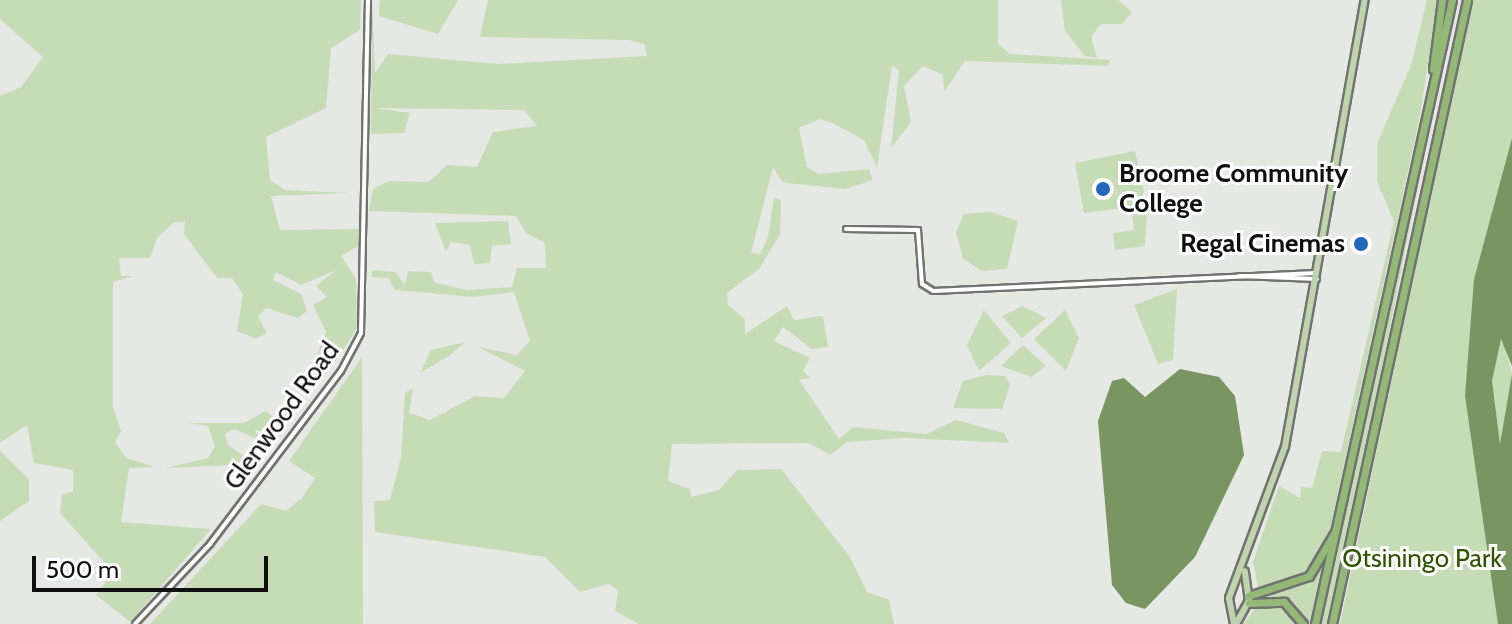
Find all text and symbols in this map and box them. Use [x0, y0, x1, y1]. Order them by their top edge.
place label: Broome Community College [1119, 158, 1348, 220]
marker: Broome Community College [1094, 180, 1112, 198]
place label: Regal Cinemas [1180, 228, 1345, 260]
marker: Regal Cinemas [1352, 235, 1370, 253]
street label: Glenwood Road [218, 336, 346, 496]
scale bar [36, 540, 272, 590]
park label: Otsiningo Park [1342, 543, 1502, 575]
text: 500 m [46, 555, 119, 584]

